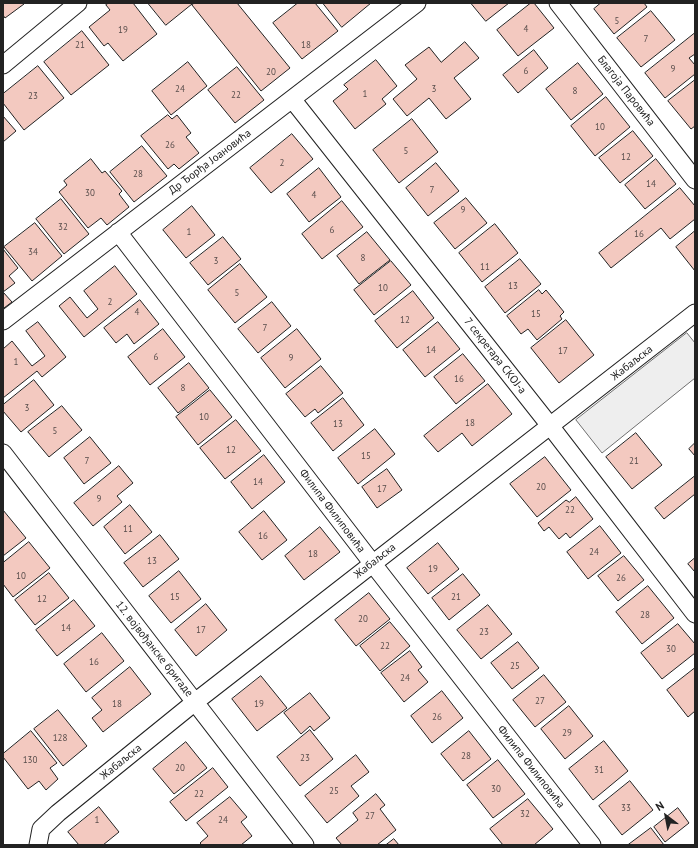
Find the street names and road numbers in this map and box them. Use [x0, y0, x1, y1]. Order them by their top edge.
street label: Благоја Паровића [594, 53, 658, 129]
street label: Др Ђорђа Јоановића [166, 127, 254, 197]
street label: 7 секретара СКОЈ-а [461, 315, 529, 397]
street label: Жабаљска [609, 343, 655, 383]
street label: Филипа Филиповића [296, 467, 368, 555]
street label: Жабаљска [352, 541, 398, 581]
street label: 12. војвођанске бригаде [112, 598, 196, 700]
street label: Филипа Филиповића [495, 723, 567, 811]
street label: Жабаљска [98, 741, 144, 783]

